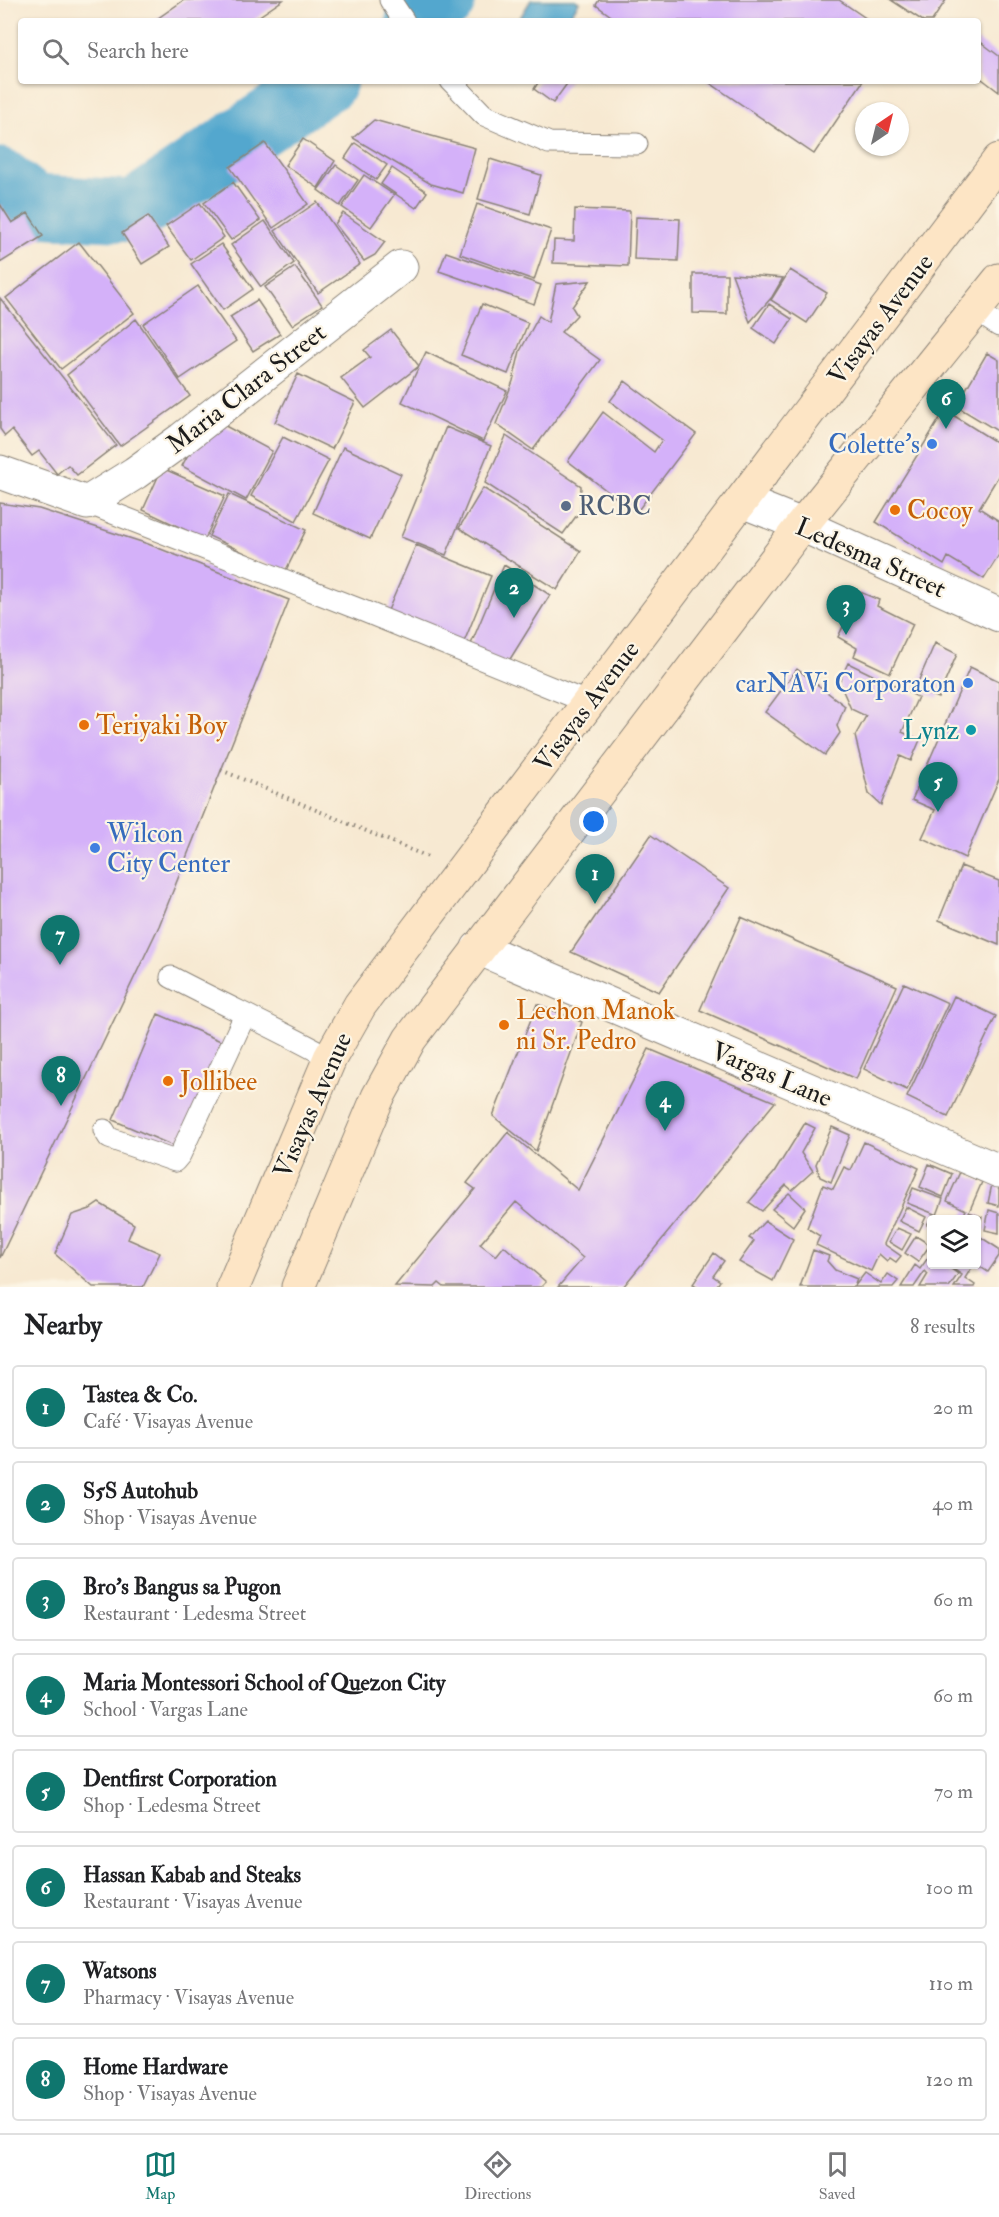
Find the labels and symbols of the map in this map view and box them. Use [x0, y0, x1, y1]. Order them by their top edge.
north arrow [855, 102, 909, 156]
street label: Visayas Avenue [821, 247, 941, 392]
street label: Maria Clara Street [161, 317, 333, 461]
pin: 6 [926, 380, 966, 429]
place label: Colette's [828, 429, 920, 461]
marker: Colette's [925, 437, 939, 451]
place label: RCBC [578, 491, 651, 523]
place label: Cocoy [907, 495, 973, 527]
marker: RCBC [559, 499, 573, 513]
marker: Cocoy [888, 503, 902, 517]
street label: Ledesma Street [790, 510, 951, 605]
pin: 2 [494, 568, 534, 618]
pin: 3 [826, 586, 866, 635]
street label: Visayas Avenue [527, 634, 647, 779]
place label: carNAVi Corporaton [736, 668, 956, 701]
marker: carNAVi Corporaton [961, 676, 975, 690]
place label: Teriyaki Boy [96, 710, 228, 742]
place label: Lynz [903, 715, 959, 747]
marker: Teriyaki Boy [77, 718, 91, 732]
marker: Lynz [964, 723, 978, 737]
pin: 5 [918, 762, 958, 812]
your location [579, 807, 608, 836]
place label: Wilcon City Center [106, 818, 230, 880]
marker: Wilcon City Center [88, 841, 102, 855]
pin: 1 [576, 854, 614, 904]
pin: 7 [40, 916, 80, 965]
place label: Lechon Manok ni Sr. Pedro [516, 995, 676, 1057]
marker: Lechon Manok ni Sr. Pedro [497, 1018, 511, 1032]
street label: Visayas Avenue [267, 1027, 359, 1183]
street label: Vargas Lane [706, 1035, 837, 1115]
pin: 8 [42, 1056, 80, 1106]
place label: Jollibee [179, 1066, 257, 1098]
marker: Jollibee [161, 1074, 175, 1088]
pin: 4 [646, 1082, 684, 1131]

